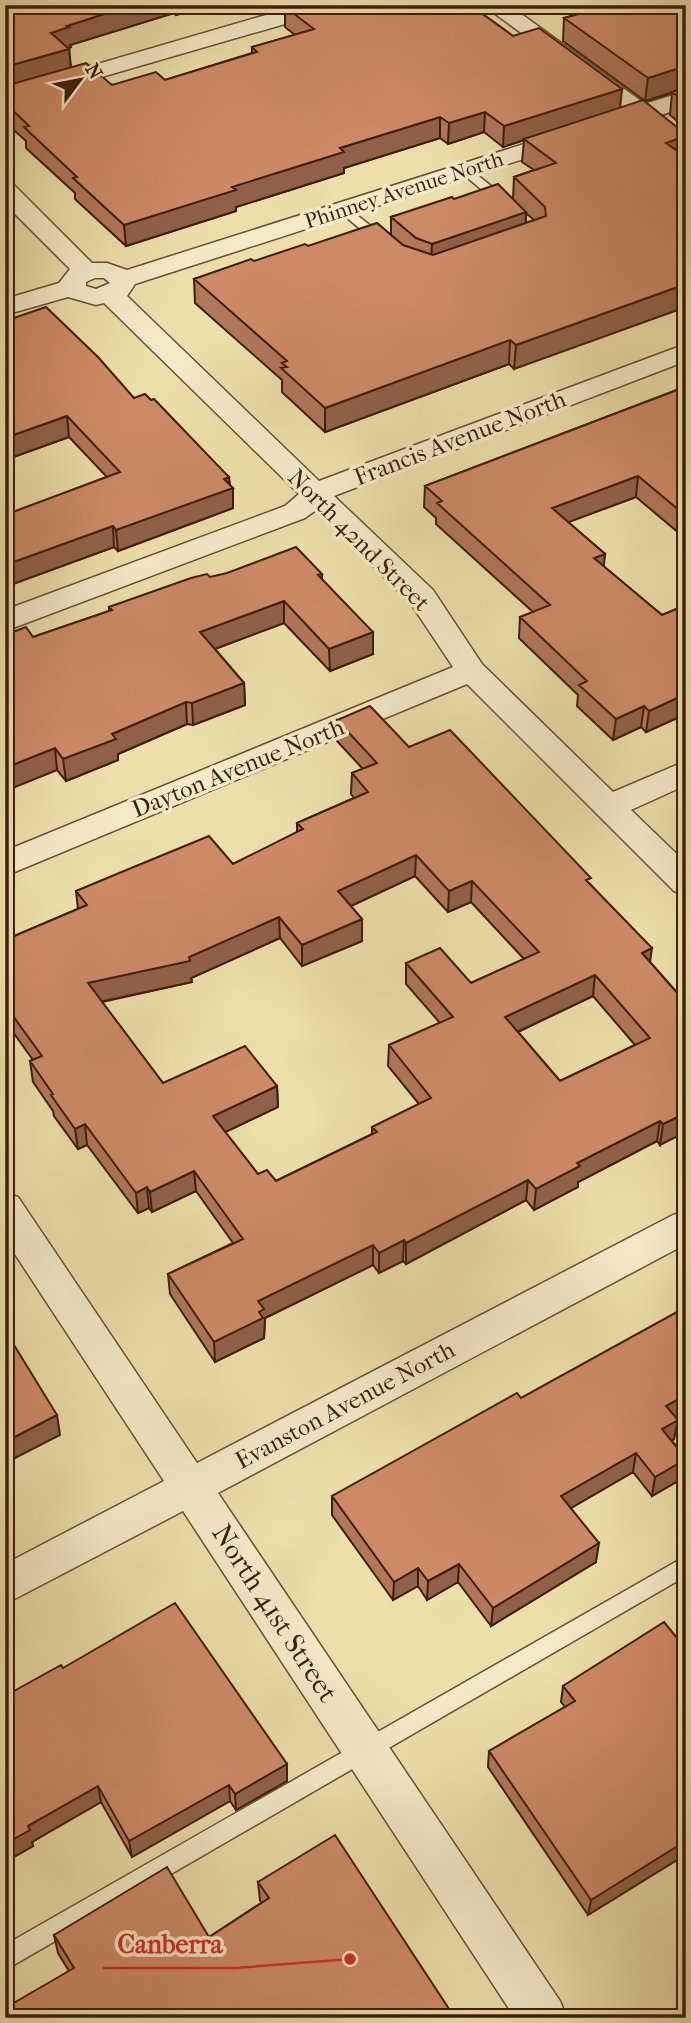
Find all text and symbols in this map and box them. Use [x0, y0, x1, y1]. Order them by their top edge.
north arrow [46, 46, 116, 116]
text: N [80, 60, 107, 84]
street label: Phinney Avenue North [302, 146, 507, 233]
street label: Francis Avenue North [350, 385, 570, 491]
street label: North 42nd Street [282, 463, 436, 617]
street label: Dayton Avenue North [128, 712, 349, 823]
street label: Evanston Avenue North [231, 1335, 460, 1475]
street label: North 41st Street [205, 1518, 345, 1708]
callout: Canberra [103, 1921, 236, 1968]
text: Canberra [117, 1929, 224, 1960]

